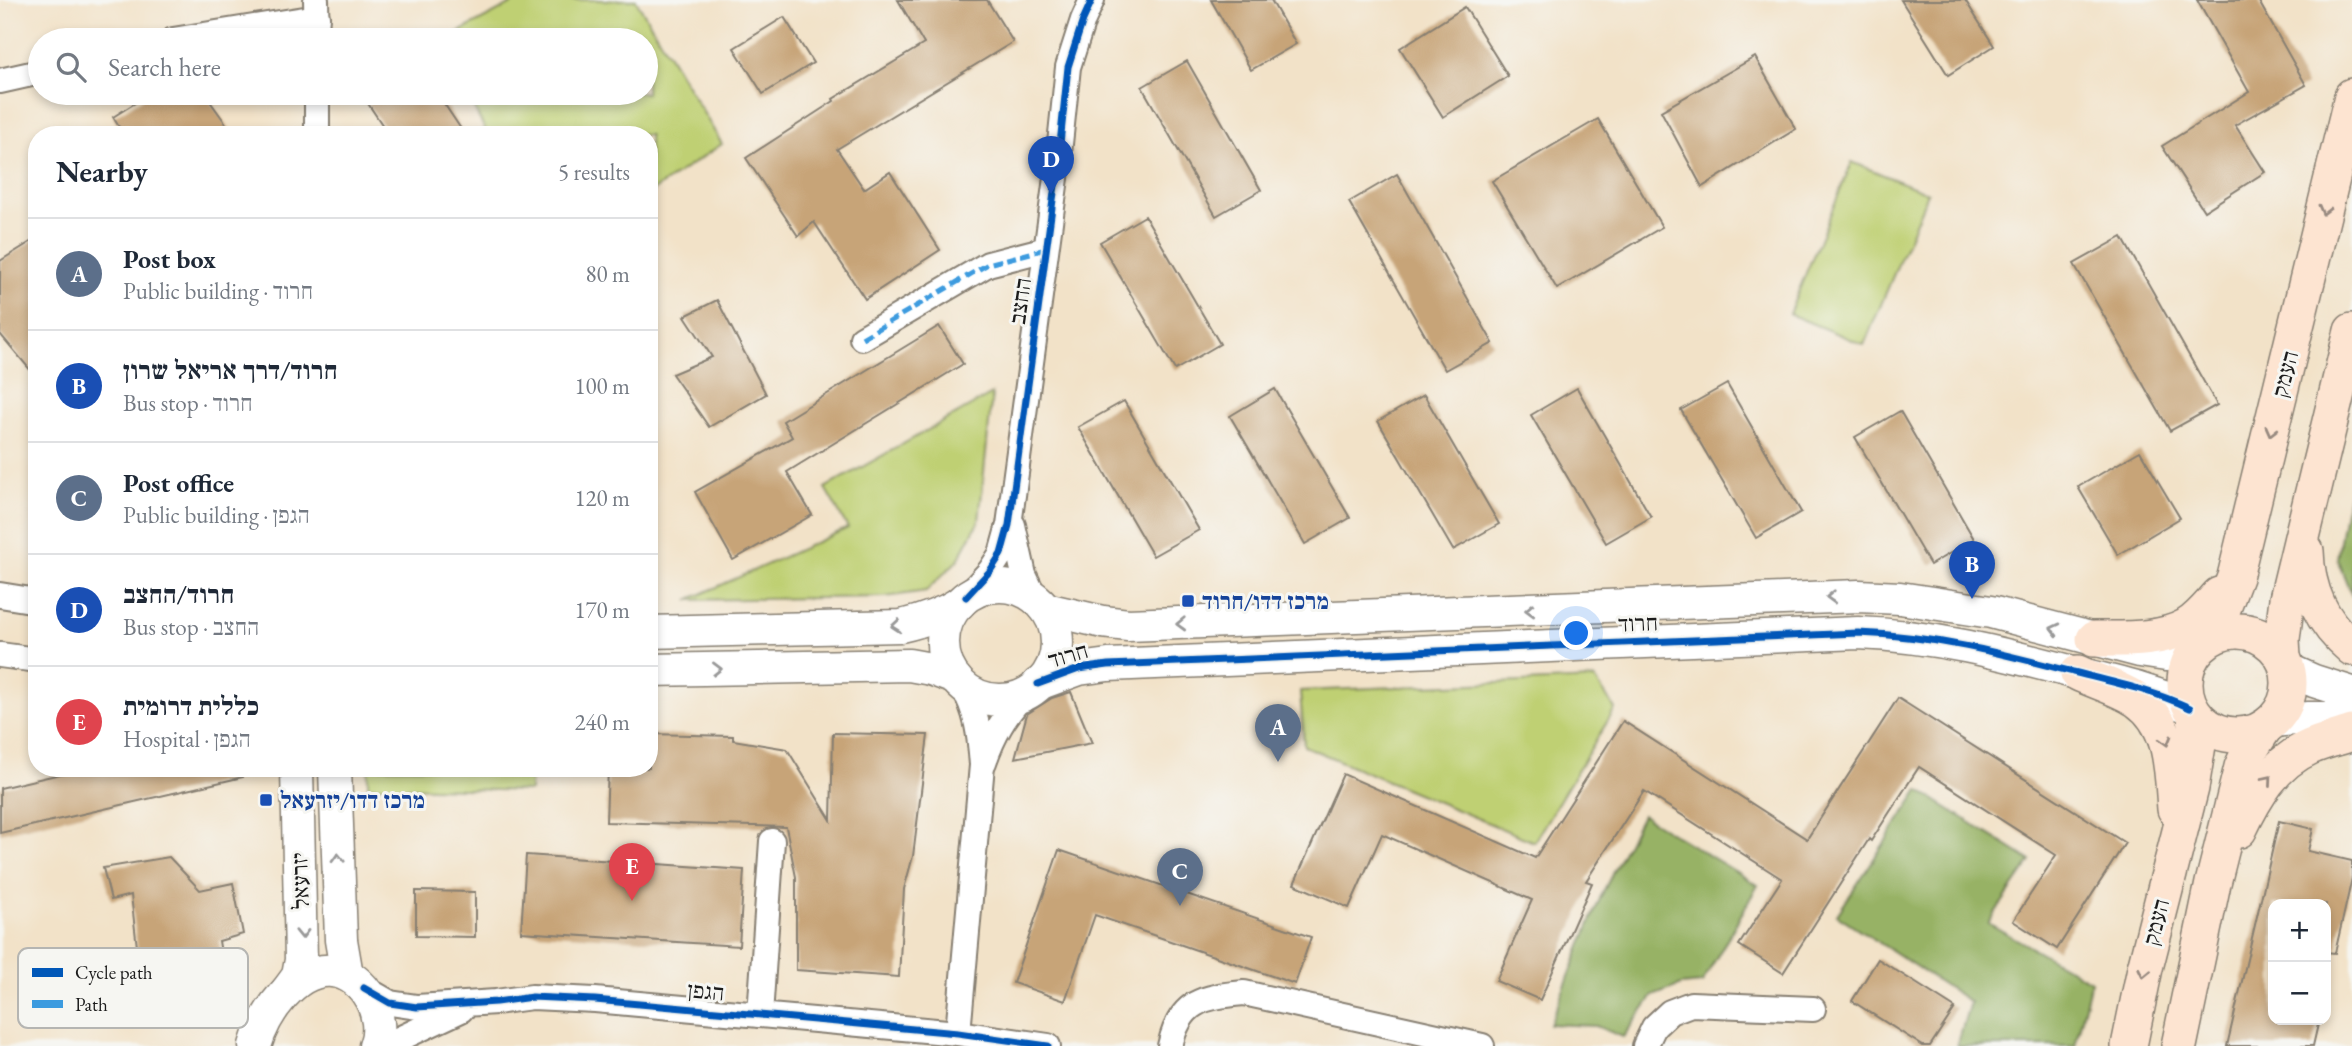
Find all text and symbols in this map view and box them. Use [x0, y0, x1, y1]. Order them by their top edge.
search box [28, 28, 658, 105]
icon: search [52, 48, 90, 86]
text: Search here [108, 50, 221, 84]
pin: D [1028, 136, 1074, 194]
text: Nearby [56, 152, 148, 191]
text: 5 results [558, 157, 630, 187]
one-way arrow [2318, 204, 2332, 216]
text: Post box [123, 242, 216, 276]
text: A [71, 259, 87, 289]
text: 80 m [585, 259, 630, 289]
text: Public building · חרוד [123, 276, 313, 306]
street label: החצב [1002, 276, 1038, 326]
street label: העמק [2265, 348, 2305, 400]
text: חרוד/דרך אריאל שרון [123, 353, 338, 387]
text: B [72, 371, 86, 401]
text: 100 m [574, 371, 630, 401]
text: Bus stop · חרוד [123, 388, 253, 418]
one-way arrow [2264, 425, 2279, 437]
text: Post office [123, 466, 234, 500]
text: C [71, 483, 87, 513]
text: 120 m [574, 483, 630, 513]
text: Public building · הגפן [123, 500, 310, 530]
pin: B [1949, 541, 1995, 599]
text: חרוד/החצב [123, 577, 234, 611]
place label: מרכז דדו/חרוד [1202, 586, 1329, 616]
one-way arrow [1825, 590, 1836, 605]
marker: מרכז דדו/חרוד [1180, 593, 1196, 609]
text: D [70, 595, 88, 625]
text: 170 m [574, 595, 630, 625]
one-way arrow [1525, 602, 1536, 617]
street label: חרוד [1617, 607, 1659, 639]
text: Bus stop · החצב [123, 612, 259, 642]
one-way arrow [1175, 616, 1186, 631]
your location [1559, 616, 1593, 650]
one-way arrow [891, 618, 902, 633]
one-way arrow [2049, 623, 2061, 637]
street label: חרוד [1045, 635, 1091, 675]
one-way arrow [713, 661, 723, 677]
text: כללית דרומית [123, 689, 259, 723]
pin: A [1255, 704, 1301, 762]
text: E [72, 707, 86, 737]
text: 240 m [574, 707, 630, 737]
text: Hospital · הגפן [123, 724, 251, 754]
one-way arrow [2158, 735, 2173, 747]
one-way arrow [2260, 776, 2272, 789]
place label: מרכז דדו/יזרעאל [280, 785, 425, 815]
marker: מרכז דדו/יזרעאל [258, 792, 274, 808]
pin: E [609, 843, 655, 901]
pin: C [1157, 848, 1203, 906]
street label: יזרעאל [284, 852, 316, 910]
one-way arrow [330, 853, 346, 863]
street label: העמק [2136, 896, 2176, 948]
map controls [2268, 899, 2331, 1025]
button: + [2268, 899, 2331, 962]
one-way arrow [294, 930, 310, 940]
legend [18, 948, 248, 1028]
text: Cycle path [75, 960, 153, 985]
button: − [2268, 962, 2331, 1025]
one-way arrow [2138, 967, 2153, 979]
street label: הגפן [686, 974, 726, 1008]
text: Path [75, 992, 108, 1017]

